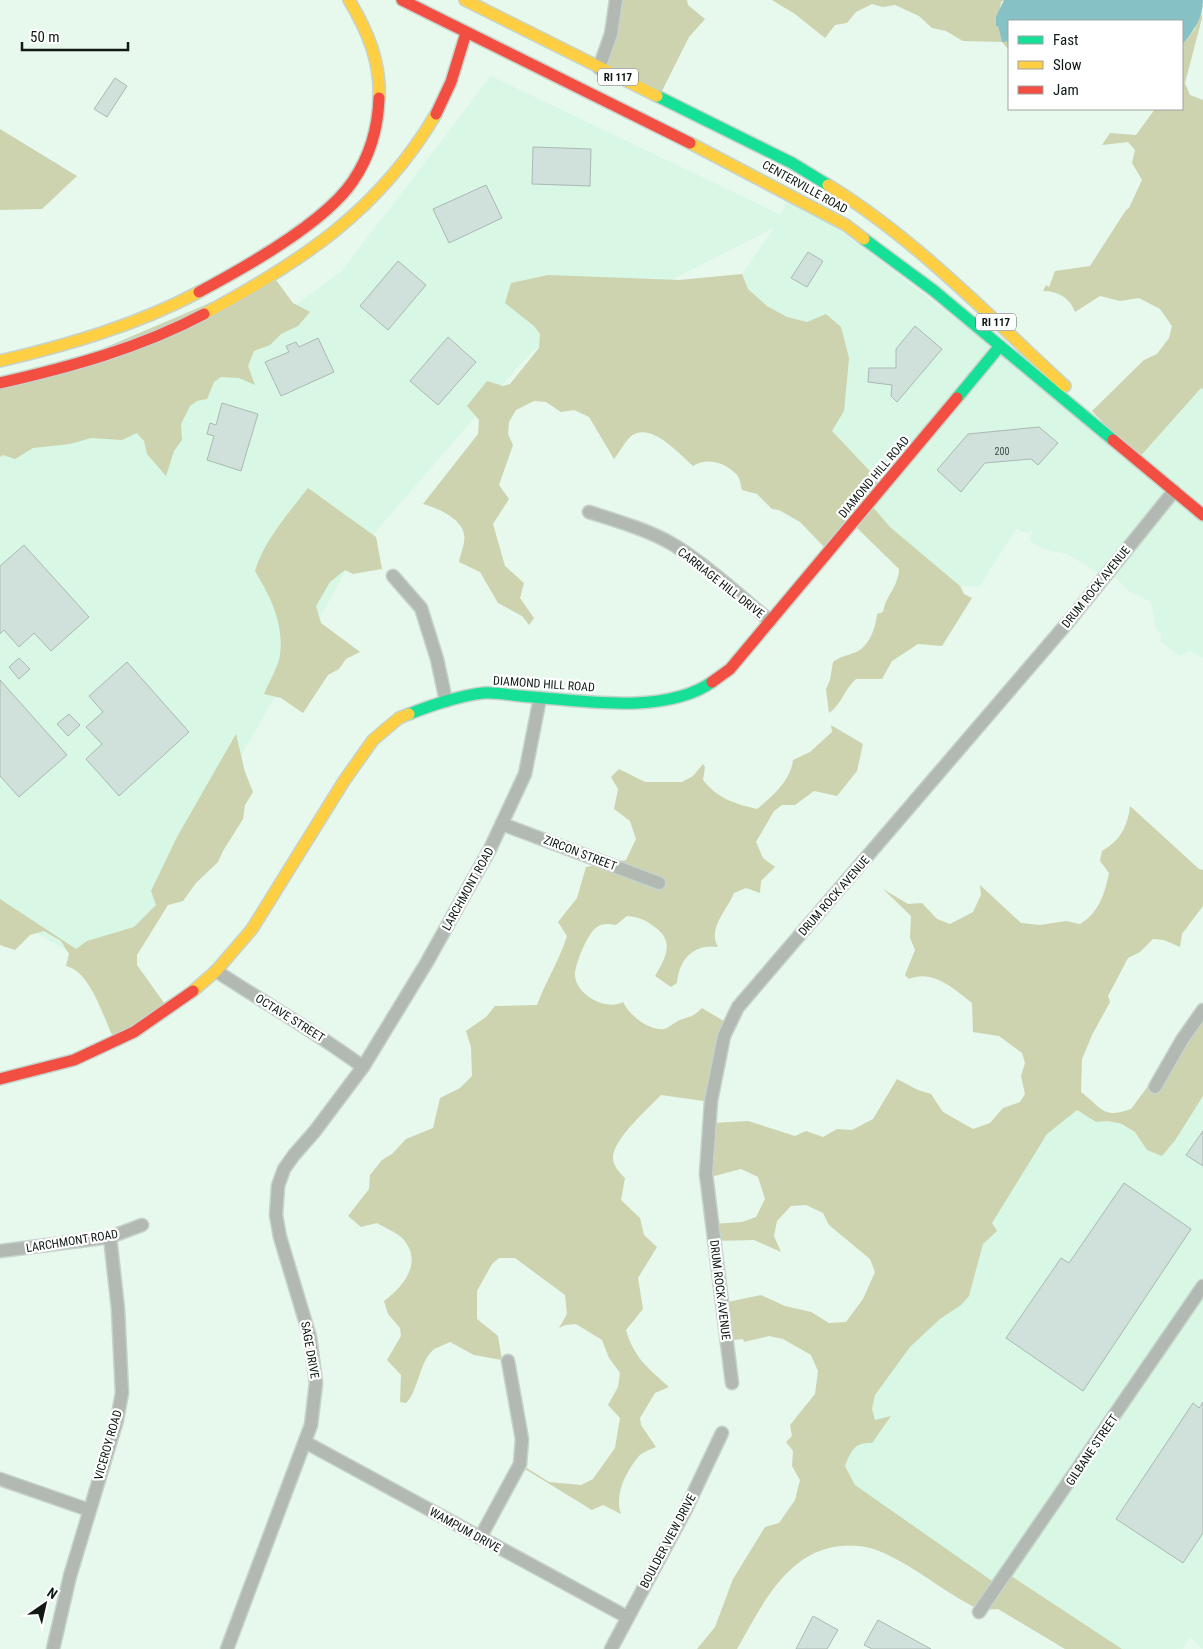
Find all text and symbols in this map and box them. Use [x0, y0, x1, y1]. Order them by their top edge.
scale bar [22, 20, 129, 52]
legend [1008, 20, 1183, 110]
text: 50 m [30, 28, 60, 46]
text: Fast [1053, 31, 1078, 49]
text: Slow [1053, 56, 1082, 74]
road number: RI 117 [598, 68, 638, 86]
text: Jam [1053, 81, 1079, 99]
street label: CENTERVILLE ROAD [760, 158, 850, 216]
road number: RI 117 [976, 314, 1016, 331]
street label: DIAMOND HILL ROAD [836, 433, 912, 521]
house number: 200 [995, 446, 1009, 457]
street label: DRUM ROCK AVENUE [1059, 543, 1133, 631]
street label: CARRIAGE HILL DRIVE [675, 545, 767, 621]
street label: DIAMOND HILL ROAD [493, 673, 596, 695]
street label: ZIRCON STREET [542, 833, 618, 873]
street label: LARCHMONT ROAD [439, 845, 497, 933]
street label: DRUM ROCK AVENUE [796, 853, 872, 939]
street label: OCTAVE STREET [253, 991, 327, 1045]
street label: LARCHMONT ROAD [25, 1227, 119, 1255]
street label: DRUM ROCK AVENUE [707, 1239, 733, 1341]
street label: SAGE DRIVE [298, 1320, 322, 1380]
street label: VICEROY ROAD [91, 1408, 125, 1482]
street label: GILBANE STREET [1063, 1412, 1121, 1488]
street label: BOULDER VIEW DRIVE [637, 1491, 699, 1590]
street label: WAMPUM DRIVE [427, 1505, 503, 1555]
north arrow [20, 1579, 70, 1629]
text: N [44, 1584, 60, 1602]

